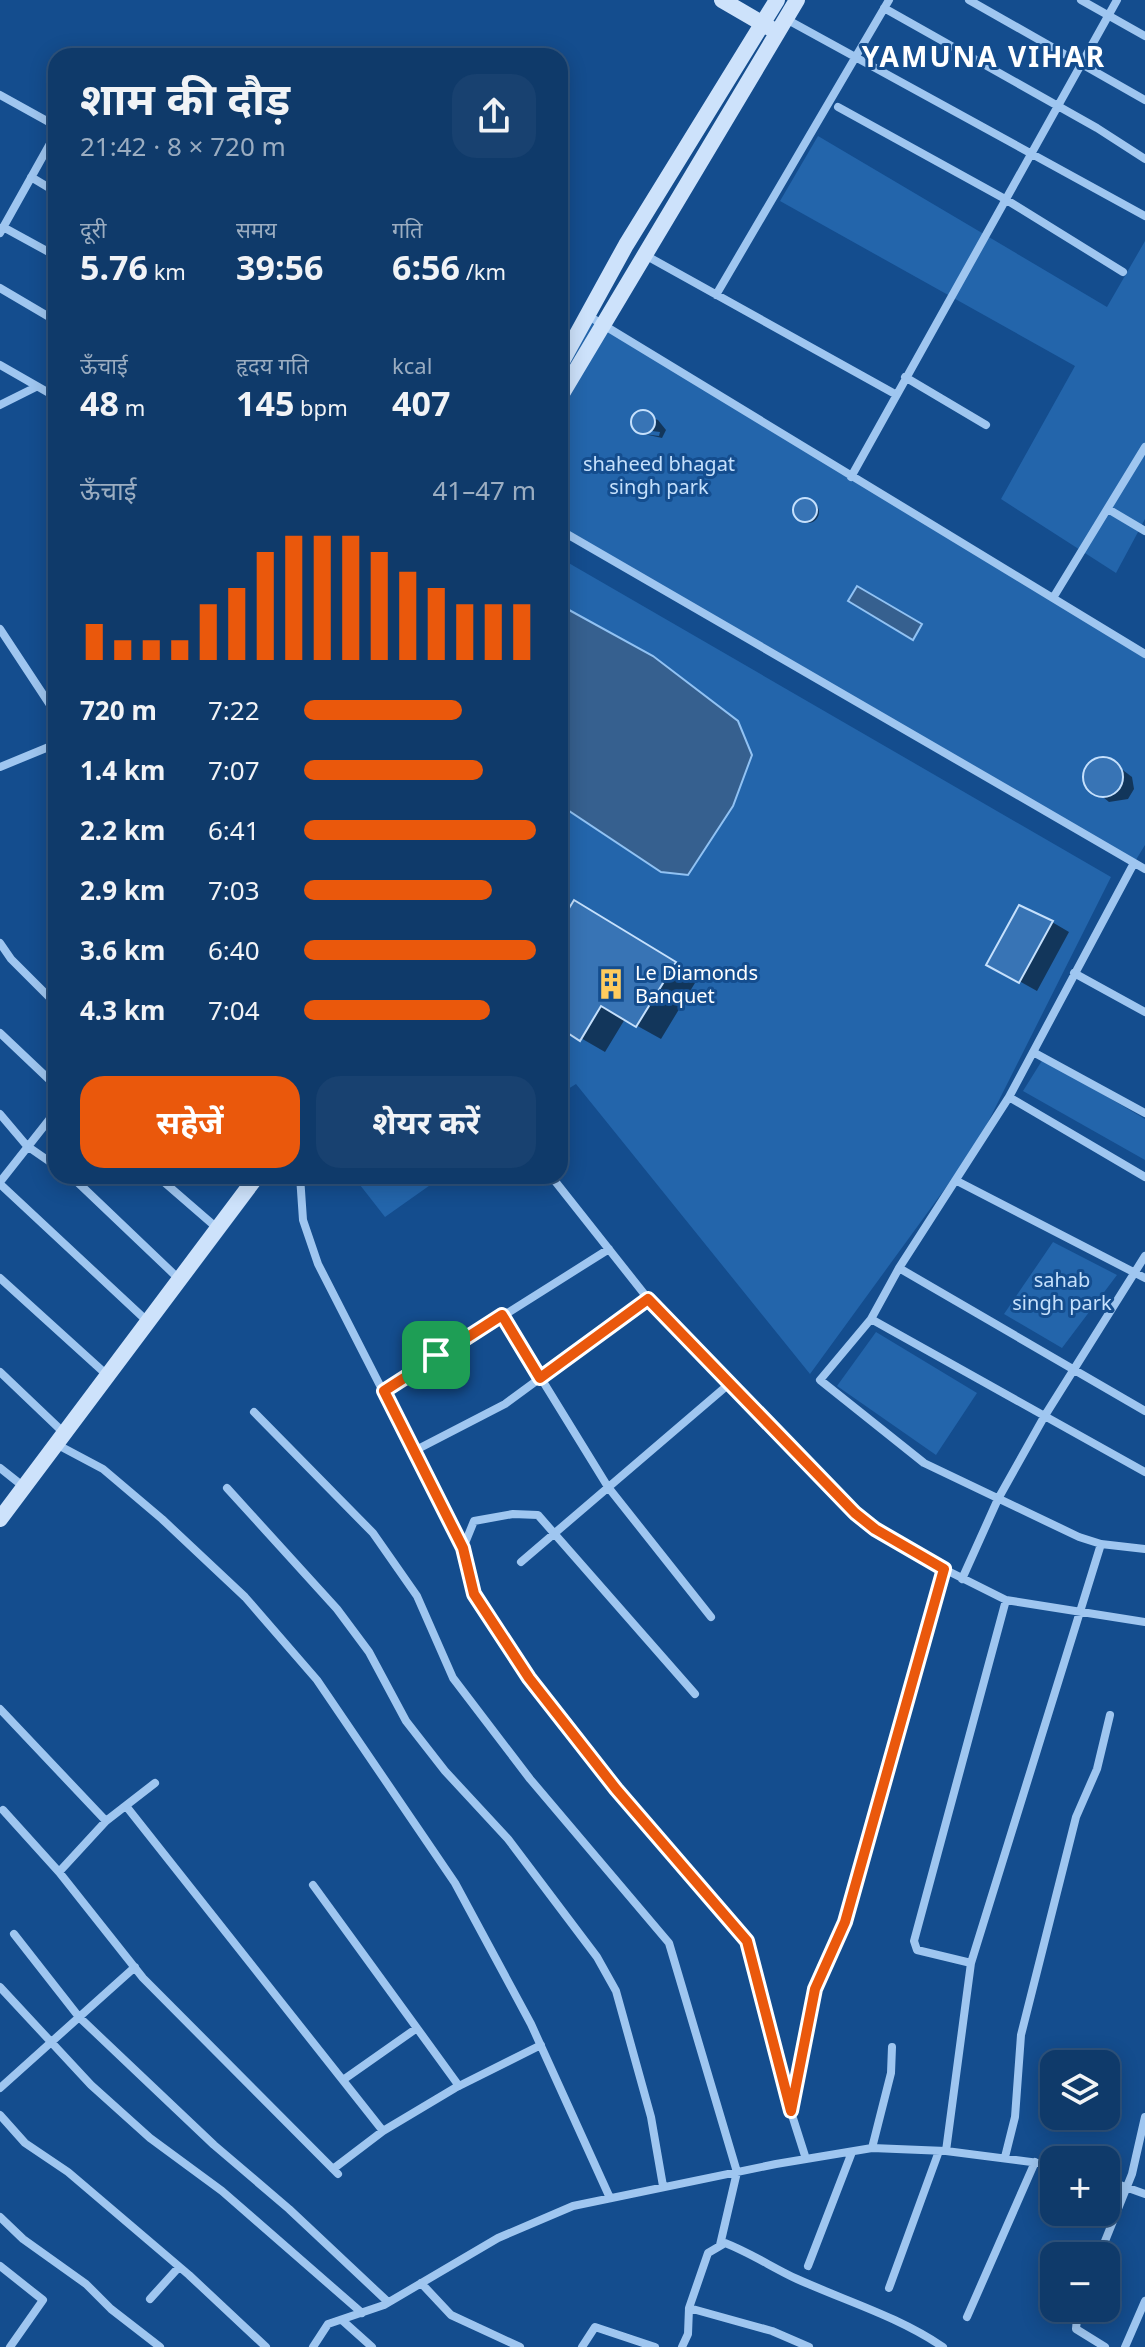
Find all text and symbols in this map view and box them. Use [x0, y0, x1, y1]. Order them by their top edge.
district label: YAMUNA VIHAR [862, 37, 1106, 75]
text: शाम की दौड़ [80, 68, 290, 128]
button: share [452, 74, 536, 158]
text: 21:42 · 8 × 720 m [80, 128, 286, 164]
text: दूरी [80, 214, 106, 244]
text: समय [236, 214, 277, 244]
text: गति [392, 214, 423, 244]
text: 5.76 [80, 244, 148, 290]
text: 39:56 [236, 244, 323, 290]
text: 6:56 [392, 244, 460, 290]
text: km [148, 256, 186, 286]
text: /km [460, 256, 506, 286]
text: ऊँचाई [80, 350, 128, 380]
text: हृदय गति [236, 350, 309, 380]
text: kcal [392, 350, 432, 380]
text: 48 [80, 380, 119, 426]
text: 145 [236, 380, 294, 426]
text: 407 [392, 380, 450, 426]
text: m [119, 392, 145, 422]
text: bpm [294, 392, 348, 422]
park label: shaheed bhagat singh park [583, 450, 735, 500]
text: ऊँचाई [80, 472, 136, 508]
text: 41–47 m [432, 472, 536, 508]
text: 720 m [80, 692, 157, 728]
text: 7:22 [208, 692, 260, 728]
text: 1.4 km [80, 752, 165, 788]
text: 7:07 [208, 752, 260, 788]
text: 2.2 km [80, 812, 165, 848]
text: 6:41 [208, 812, 260, 848]
text: 2.9 km [80, 872, 165, 908]
text: 7:03 [208, 872, 260, 908]
text: 3.6 km [80, 932, 165, 968]
text: 6:40 [208, 932, 260, 968]
place label: Le Diamonds Banquet [635, 959, 758, 1009]
building icon: Le Diamonds Banquet [594, 967, 628, 1001]
text: 4.3 km [80, 992, 165, 1028]
text: 7:04 [208, 992, 260, 1028]
button: सहेजें [80, 1076, 300, 1168]
button: शेयर करें [316, 1076, 536, 1168]
park label: sahab singh park [1012, 1266, 1112, 1316]
pin [402, 1321, 470, 1389]
icon: arrive [414, 1333, 458, 1377]
map controls [1040, 2050, 1120, 2322]
button: layers [1040, 2050, 1120, 2130]
button: + [1040, 2146, 1120, 2226]
button: − [1040, 2242, 1120, 2322]

